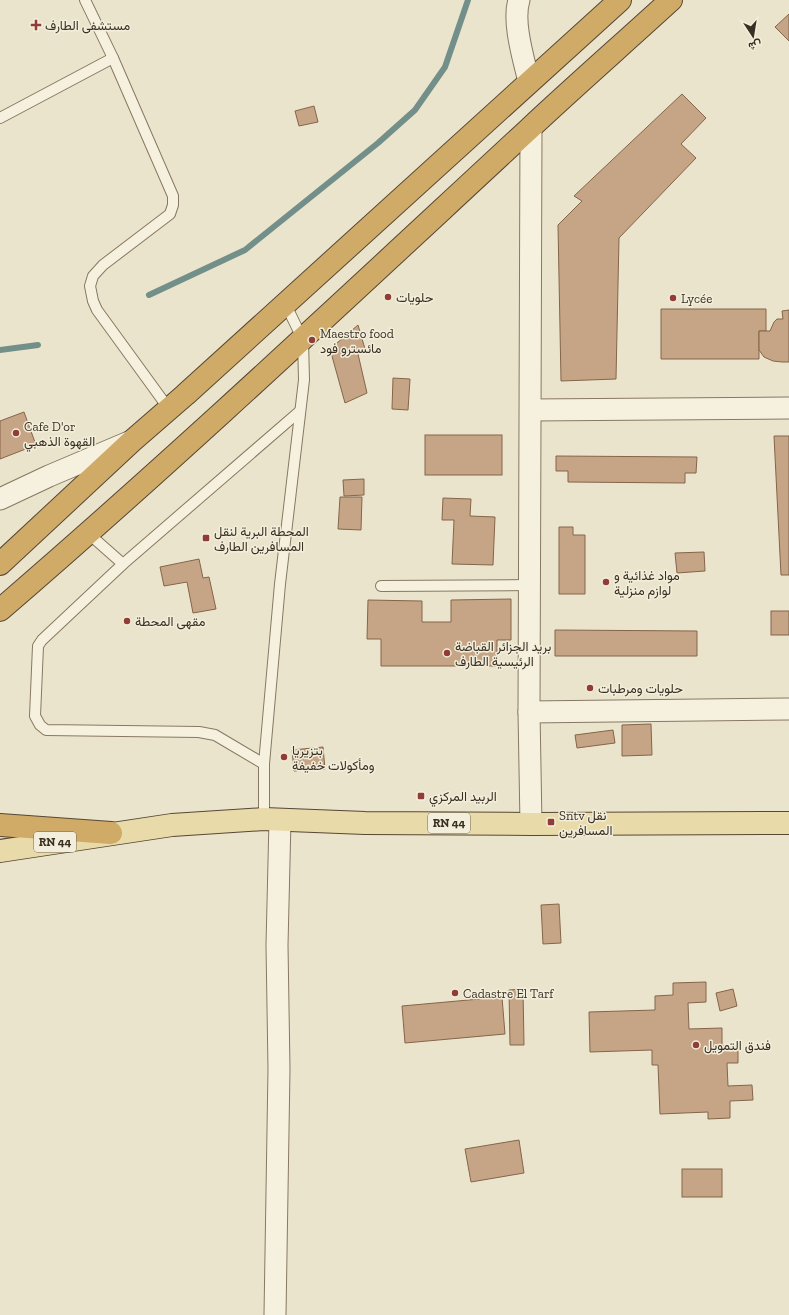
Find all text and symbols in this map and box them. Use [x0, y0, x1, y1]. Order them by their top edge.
north arrow [733, 16, 773, 56]
place label: مستشفى الطارف [45, 18, 130, 34]
marker: مستشفى الطارف [30, 19, 42, 31]
text: ش [747, 38, 763, 53]
place label: حلويات [396, 290, 434, 306]
place label: Lycée [681, 291, 712, 306]
marker: حلويات [383, 292, 393, 302]
marker: Lycée [668, 293, 678, 303]
place label: Maestro food مائسترو فود [320, 326, 394, 357]
marker: Maestro food مائسترو فود [307, 335, 317, 345]
place label: Cafe D'or القهوة الذهبي [24, 419, 95, 452]
marker: Cafe D'or القهوة الذهبي [11, 428, 21, 438]
place label: المحطة البرية لنقل المسافرين الطارف [214, 524, 309, 555]
marker: المحطة البرية لنقل المسافرين الطارف [201, 533, 211, 543]
place label: مواد غذائية و لوازم منزلية [614, 568, 680, 599]
marker: مواد غذائية و لوازم منزلية [601, 577, 611, 587]
place label: مقهى المحطة [135, 614, 205, 630]
marker: مقهى المحطة [122, 616, 132, 626]
place label: بريد الجزائر القباضة الرئيسية الطارف [455, 639, 551, 670]
marker: بريد الجزائر القباضة الرئيسية الطارف [442, 648, 452, 658]
place label: حلويات ومرطبات [598, 681, 683, 697]
marker: حلويات ومرطبات [585, 683, 595, 693]
place label: بتزيريا ومأكولات خفيفة [292, 743, 375, 774]
marker: بتزيريا ومأكولات خفيفة [279, 752, 289, 762]
place label: الربيد المركزي [429, 789, 497, 807]
marker: الربيد المركزي [416, 791, 426, 801]
place label: Sntv نقل المسافرين [559, 808, 612, 839]
road number: RN 44 [428, 813, 470, 833]
marker: Sntv نقل المسافرين [546, 817, 556, 827]
road number: RN 44 [34, 832, 76, 852]
place label: Cadastre El Tarf [463, 986, 554, 1001]
marker: Cadastre El Tarf [450, 988, 460, 998]
place label: فندق التمويل [704, 1038, 771, 1054]
marker: فندق التمويل [691, 1040, 701, 1050]

